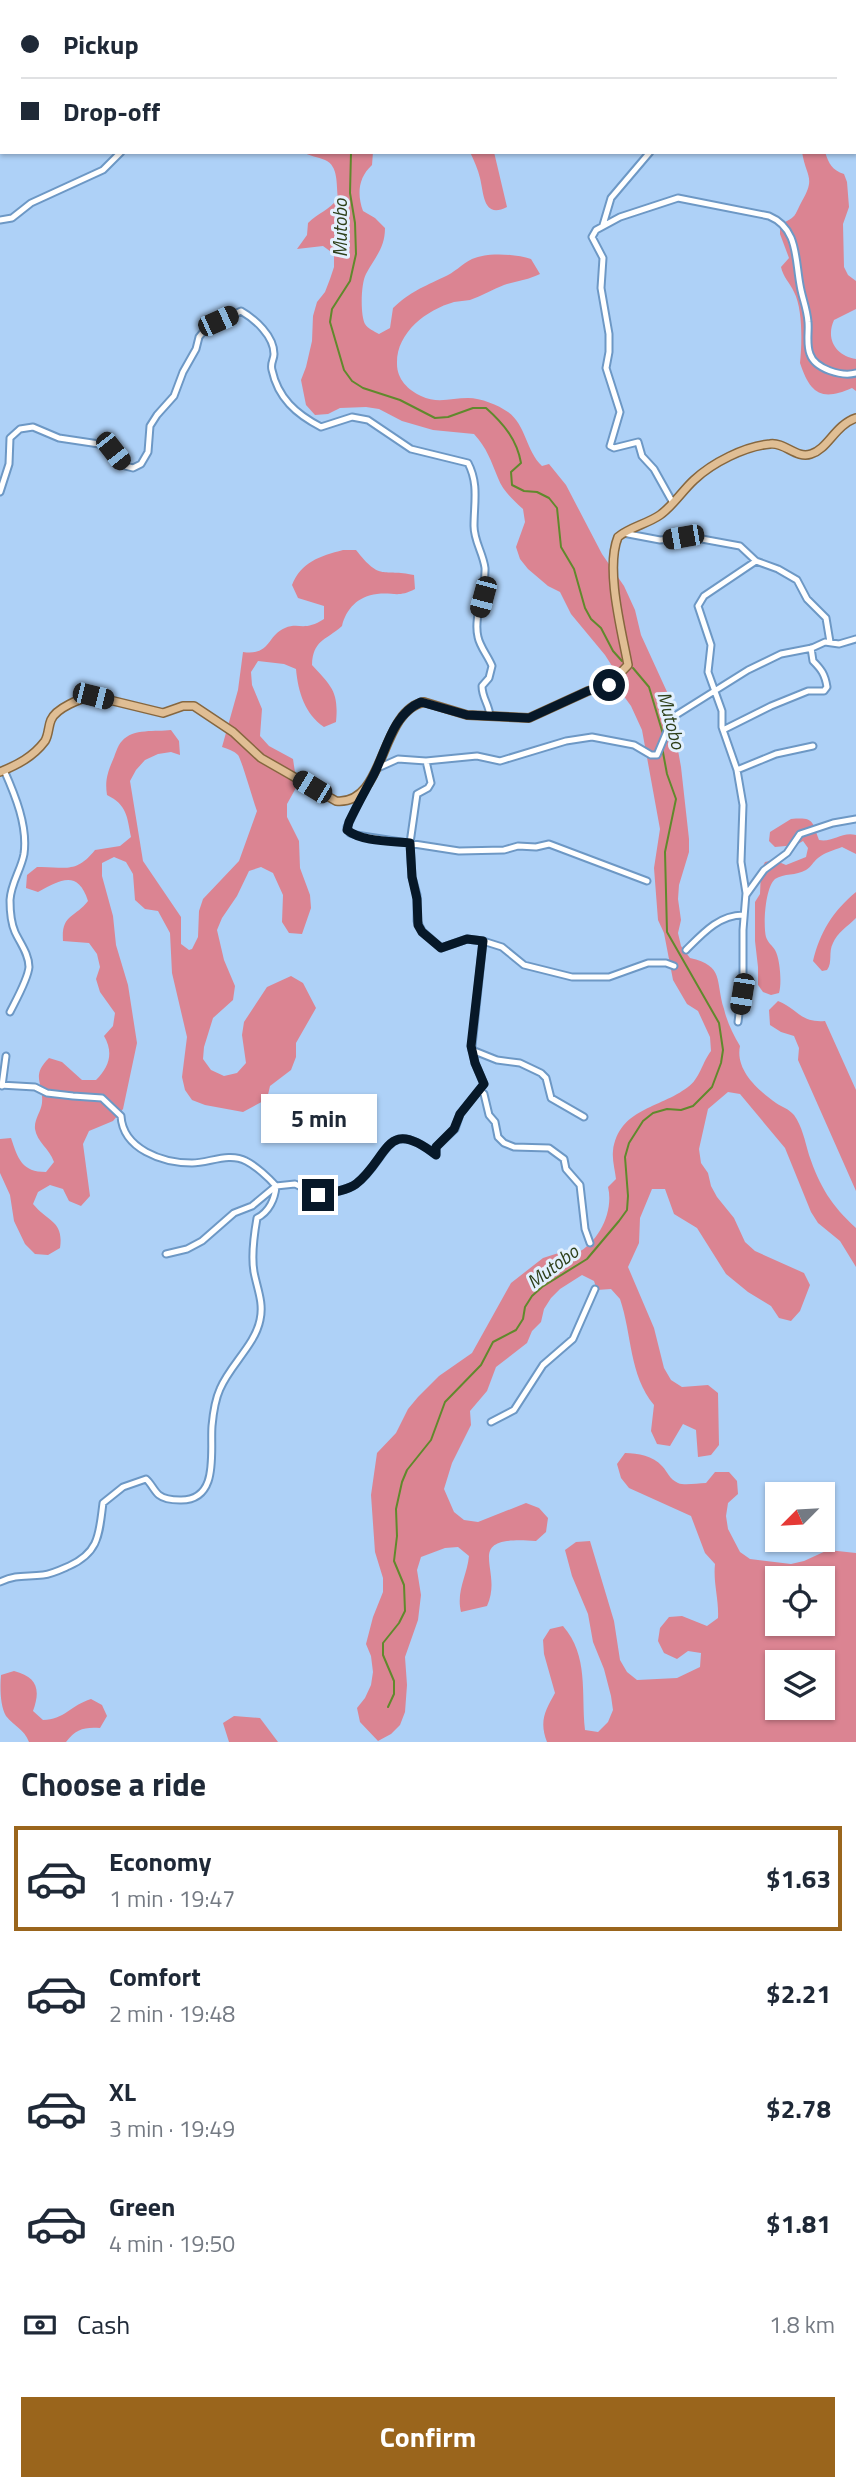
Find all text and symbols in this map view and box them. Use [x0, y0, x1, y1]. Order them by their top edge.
text: Pickup [63, 25, 139, 64]
text: Drop-off [63, 92, 160, 131]
water label: Mutobo [325, 198, 354, 257]
car [195, 303, 242, 339]
car [92, 428, 135, 474]
car [661, 523, 706, 551]
car [468, 574, 499, 620]
route start [593, 669, 625, 701]
car [71, 681, 116, 711]
water label: Mutobo [650, 688, 694, 753]
car [289, 767, 336, 807]
car [729, 972, 756, 1016]
callout: 5 min [260, 1094, 376, 1142]
text: 5 min [291, 1101, 347, 1136]
route end [302, 1179, 334, 1211]
water label: Mutobo [520, 1236, 585, 1295]
north arrow [765, 1482, 835, 1552]
map controls [765, 1482, 835, 1720]
button: locate [765, 1566, 835, 1636]
button: layers [765, 1650, 835, 1720]
text: Choose a ride [21, 1760, 206, 1808]
text: Economy [109, 1842, 211, 1881]
icon: car [25, 1847, 88, 1910]
text: $1.63 [766, 1859, 831, 1898]
text: 1 min · 19:47 [109, 1881, 235, 1916]
text: Comfort [109, 1957, 201, 1996]
icon: car [25, 1962, 88, 2025]
text: $2.21 [766, 1974, 831, 2013]
text: 2 min · 19:48 [109, 1996, 235, 2031]
text: XL [109, 2072, 136, 2111]
icon: car [25, 2077, 88, 2140]
text: $2.78 [766, 2089, 831, 2128]
text: 3 min · 19:49 [109, 2111, 235, 2146]
text: Green [109, 2187, 175, 2226]
icon: car [25, 2192, 88, 2255]
text: $1.81 [766, 2204, 831, 2243]
text: 4 min · 19:50 [109, 2226, 235, 2261]
text: Cash [77, 2305, 130, 2344]
icon: cash [21, 2306, 59, 2344]
text: 1.8 km [769, 2307, 835, 2342]
button: Confirm [21, 2397, 835, 2477]

